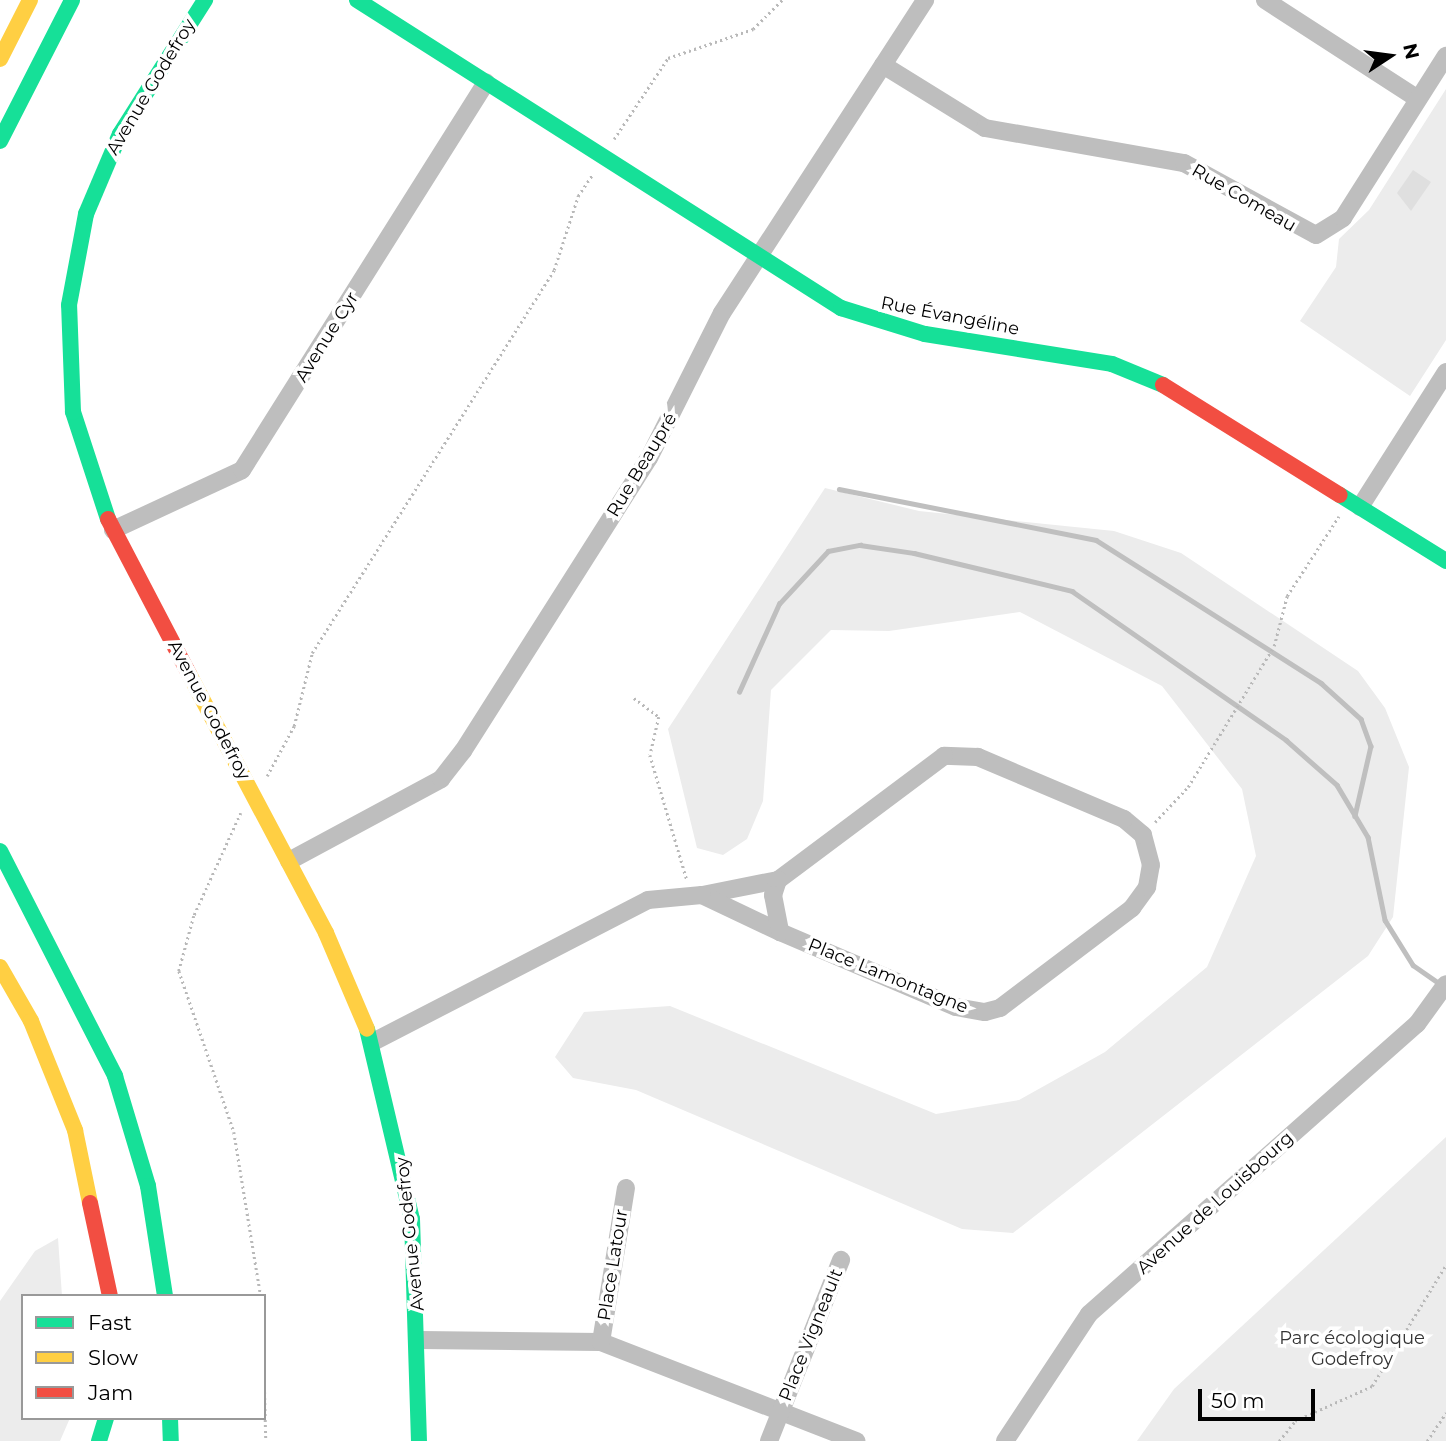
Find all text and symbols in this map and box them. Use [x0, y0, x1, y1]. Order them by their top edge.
street label: Avenue Godefroy [102, 15, 200, 159]
north arrow [1355, 21, 1425, 91]
text: N [1398, 41, 1424, 61]
street label: Rue Comeau [1188, 159, 1300, 237]
street label: Avenue Cyr [291, 288, 363, 386]
street label: Rue Évangéline [879, 292, 1021, 340]
street label: Rue Beaupré [602, 409, 682, 521]
street label: Avenue Godefroy [163, 637, 255, 783]
street label: Place Lamontagne [805, 934, 971, 1018]
street label: Avenue de Louisbourg [1132, 1127, 1298, 1279]
street label: Avenue Godefroy [391, 1156, 429, 1312]
street label: Place Latour [594, 1208, 632, 1322]
street label: Place Vigneault [775, 1266, 847, 1404]
legend [21, 1294, 266, 1420]
text: Fast [88, 1310, 132, 1335]
park label: Parc écologique Godefroy [1279, 1328, 1425, 1370]
text: Slow [88, 1345, 138, 1370]
scale bar [1201, 1374, 1318, 1418]
text: Jam [88, 1380, 133, 1405]
text: 50 m [1211, 1388, 1265, 1413]

